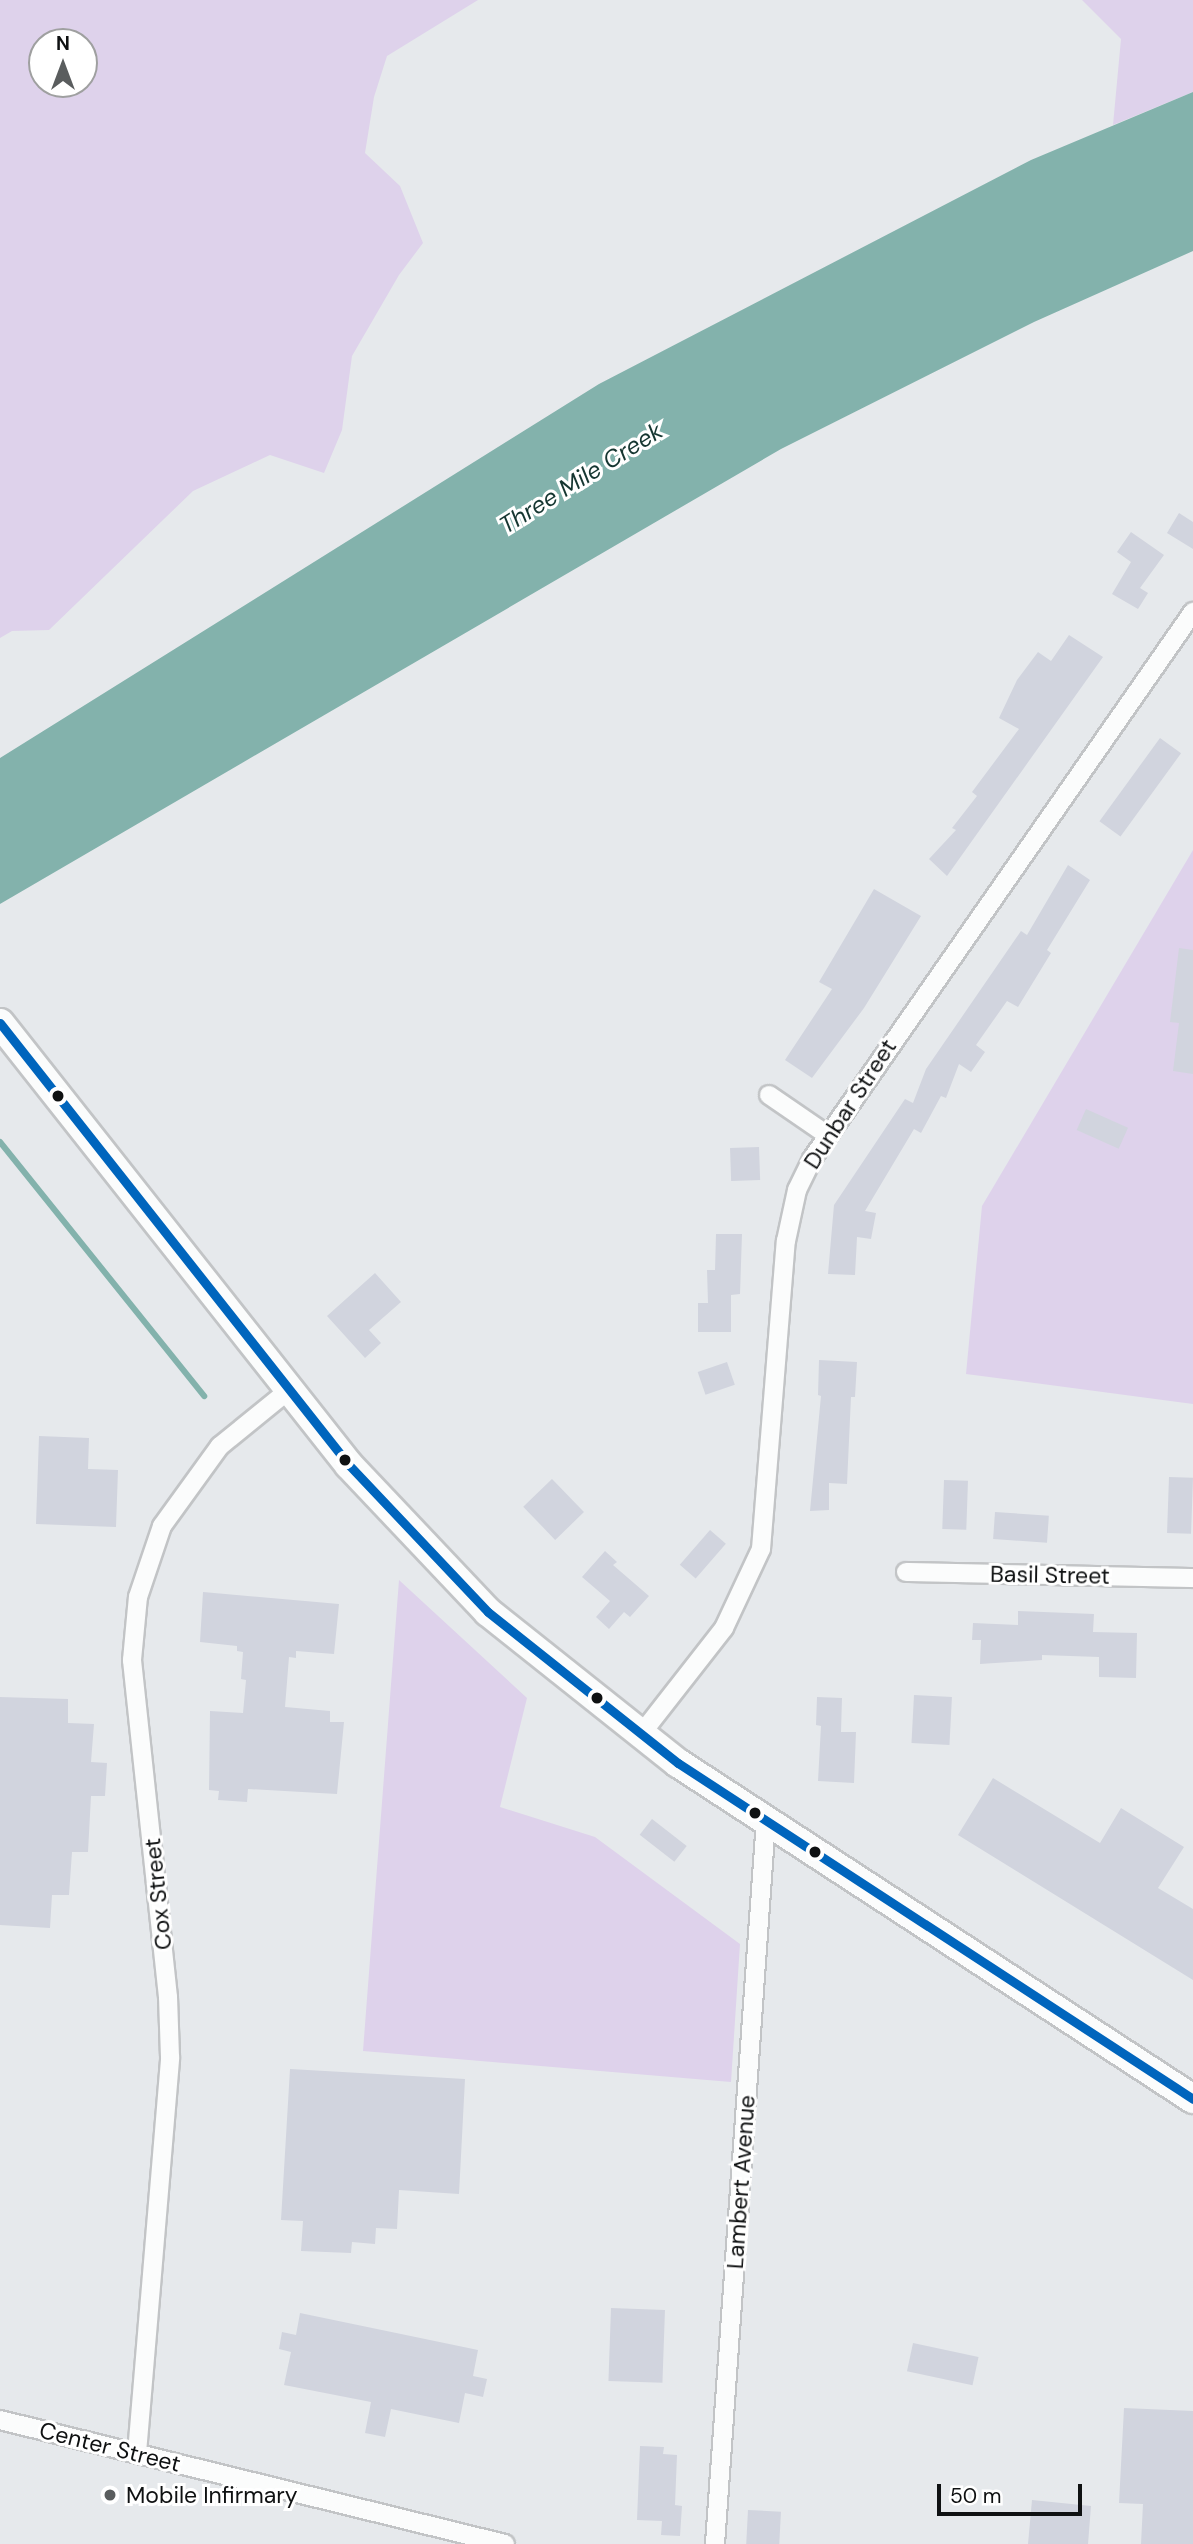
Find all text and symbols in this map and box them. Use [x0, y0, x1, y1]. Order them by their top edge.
north arrow [28, 28, 98, 98]
text: N [56, 31, 70, 56]
water label: Three Mile Creek [494, 416, 668, 540]
street label: Dunbar Street [798, 1034, 902, 1174]
unlabelled marker [51, 1089, 65, 1103]
unlabelled marker [338, 1453, 352, 1467]
street label: Basil Street [990, 1560, 1110, 1590]
unlabelled marker [590, 1691, 604, 1705]
unlabelled marker [748, 1806, 762, 1820]
street label: Cox Street [138, 1837, 178, 1951]
unlabelled marker [808, 1845, 822, 1859]
street label: Lambert Avenue [721, 2094, 761, 2270]
street label: Center Street [37, 2416, 183, 2478]
scale bar [941, 2470, 1086, 2514]
place label: Mobile Infirmary [126, 2481, 298, 2509]
text: 50 m [950, 2482, 1001, 2510]
marker: Mobile Infirmary [100, 2485, 120, 2505]

